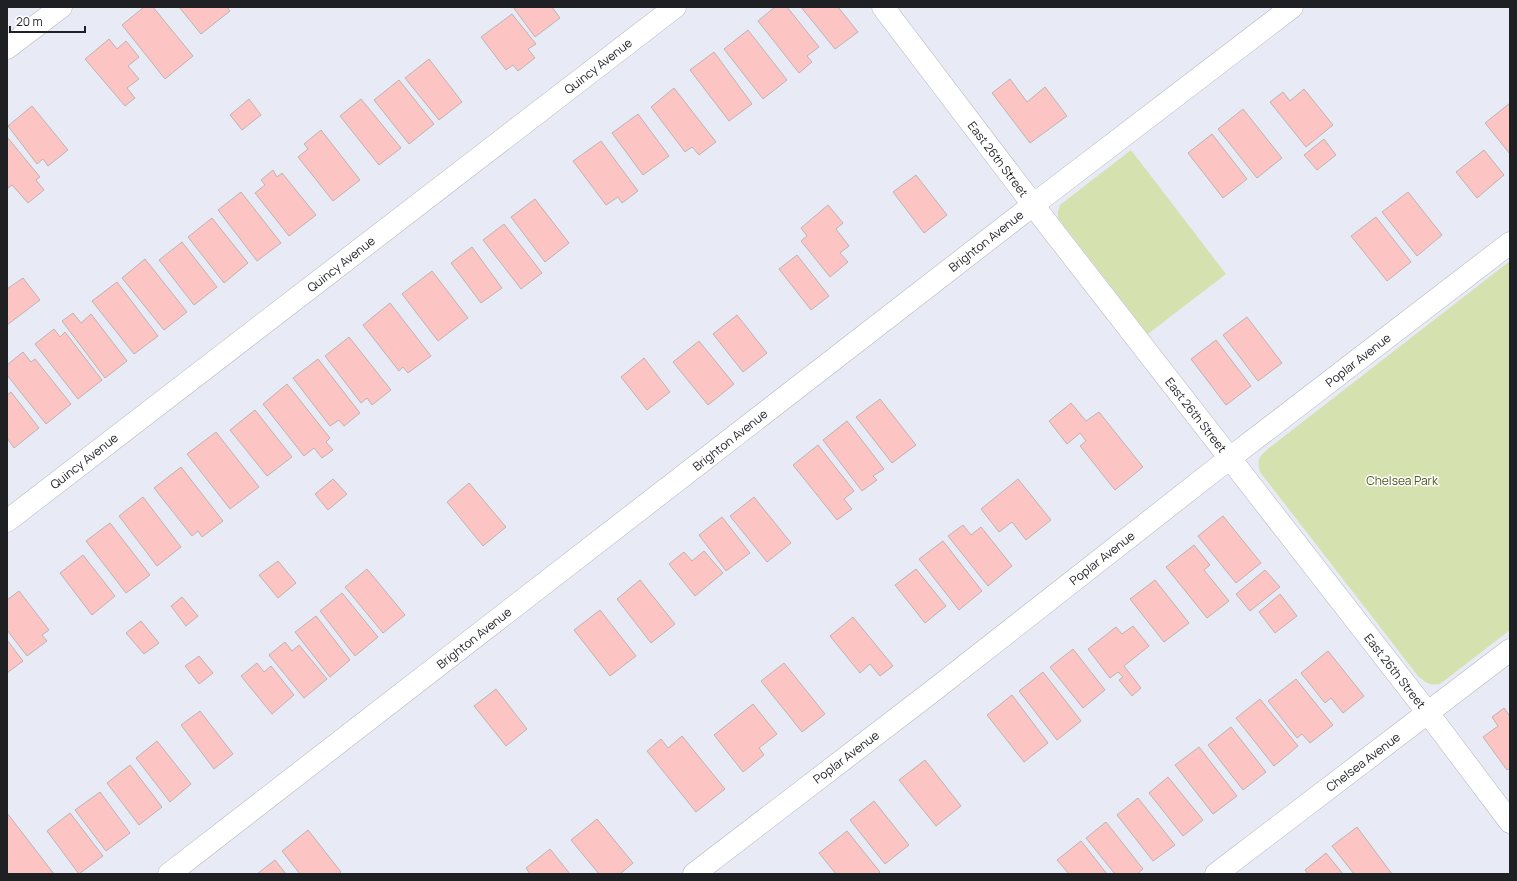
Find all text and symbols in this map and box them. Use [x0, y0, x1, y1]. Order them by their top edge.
scale bar [10, 8, 85, 34]
text: 20 m [16, 13, 43, 30]
street label: Quincy Avenue [560, 34, 636, 98]
street label: East 26th Street [964, 118, 1032, 201]
street label: Brighton Avenue [945, 206, 1027, 276]
street label: Quincy Avenue [303, 232, 379, 296]
street label: Poplar Avenue [1322, 329, 1394, 391]
street label: East 26th Street [1161, 374, 1231, 456]
street label: Brighton Avenue [689, 405, 771, 475]
street label: Quincy Avenue [46, 429, 122, 493]
park label: Chelsea Park [1366, 472, 1439, 489]
street label: Poplar Avenue [1066, 527, 1138, 589]
street label: Brighton Avenue [433, 603, 515, 673]
street label: East 26th Street [1360, 630, 1430, 712]
street label: Poplar Avenue [809, 727, 883, 787]
street label: Chelsea Avenue [1322, 728, 1404, 796]

